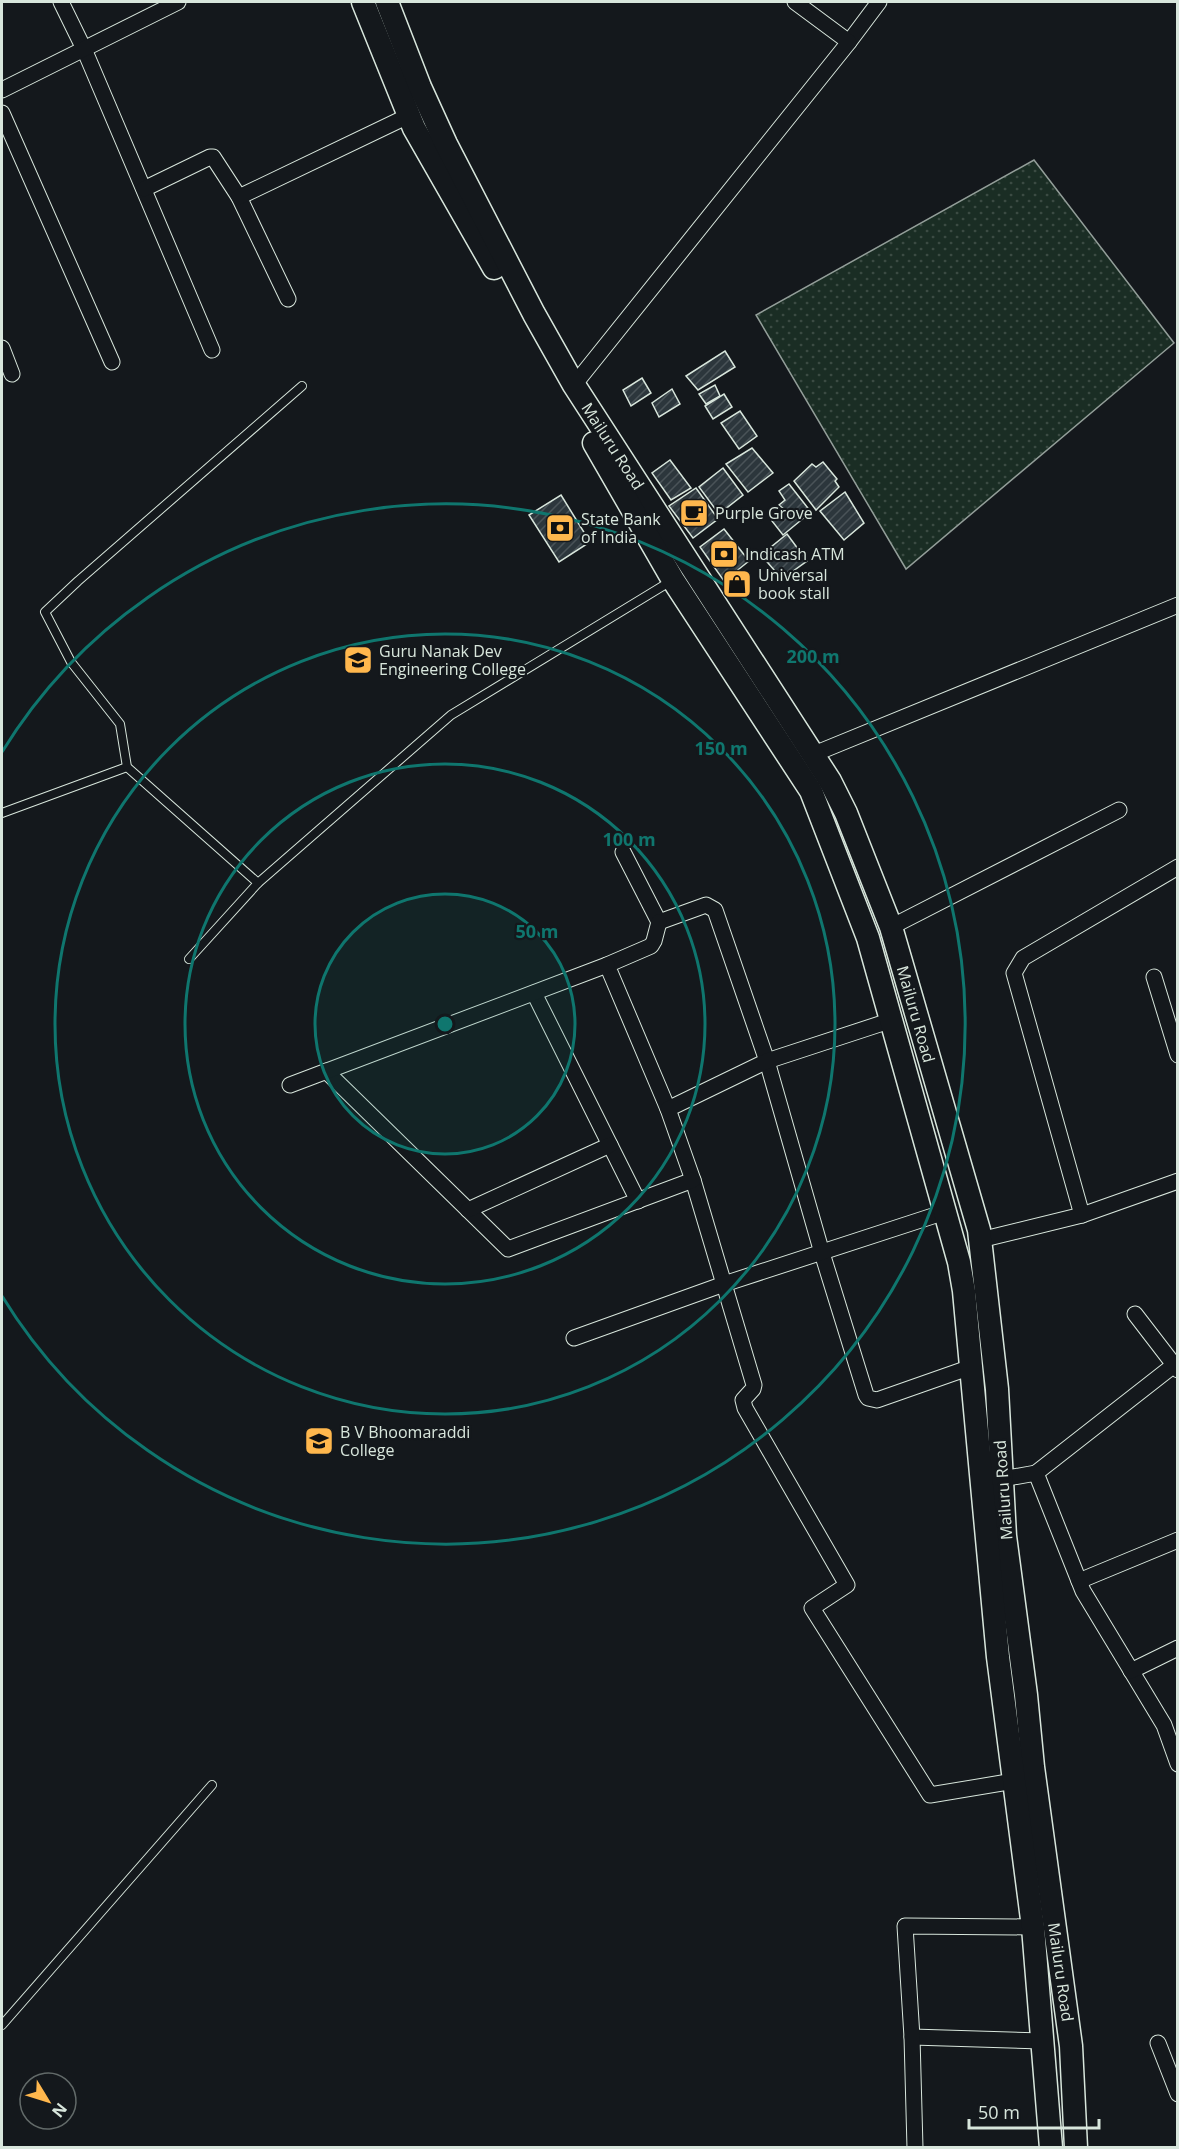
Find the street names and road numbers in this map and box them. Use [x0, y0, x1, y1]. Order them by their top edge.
street label: Mailuru Road [577, 398, 649, 494]
street label: Mailuru Road [892, 963, 940, 1065]
street label: Mailuru Road [989, 1439, 1017, 1541]
street label: Mailuru Road [1043, 1921, 1079, 2023]

